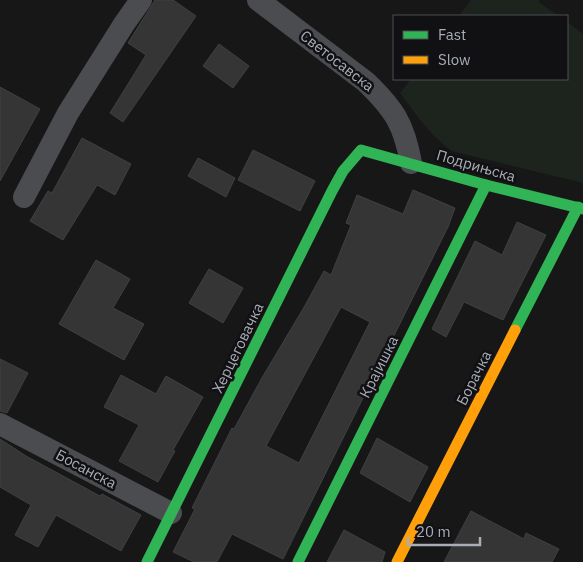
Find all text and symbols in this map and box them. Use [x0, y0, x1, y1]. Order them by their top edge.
legend [393, 15, 568, 80]
text: Fast [438, 25, 466, 44]
street label: Светосавска [297, 26, 378, 95]
text: Slow [438, 50, 471, 69]
street label: Подрињска [434, 145, 518, 186]
street label: Херцеговачка [208, 300, 268, 396]
street label: Крајишка [355, 332, 402, 401]
street label: Борачка [452, 347, 495, 408]
street label: Босанска [53, 445, 120, 492]
scale bar [408, 514, 480, 546]
text: 20 m [416, 522, 451, 541]

